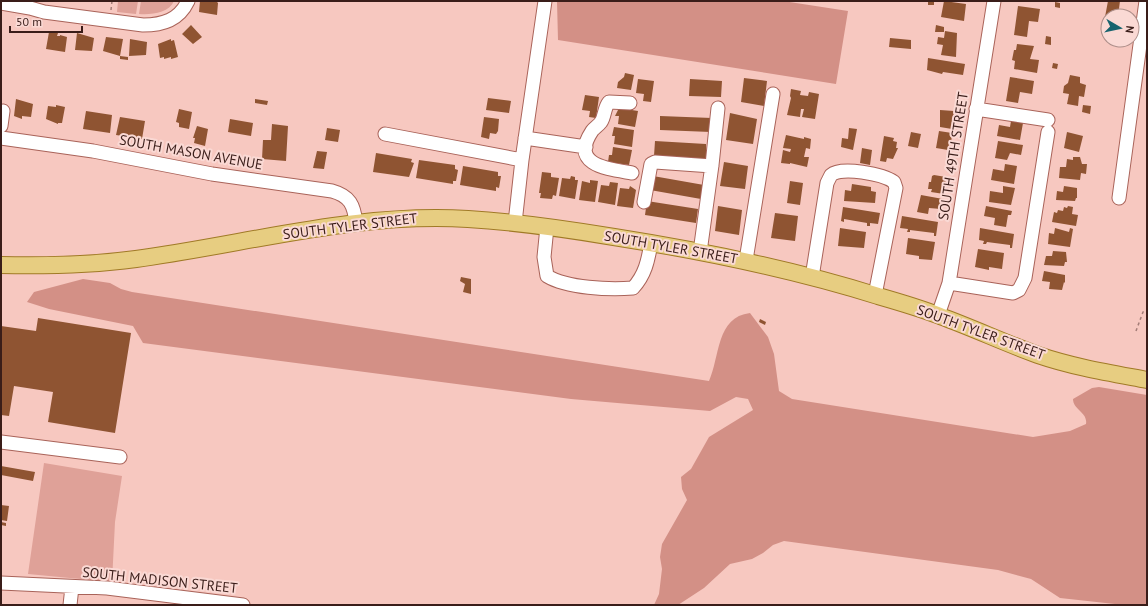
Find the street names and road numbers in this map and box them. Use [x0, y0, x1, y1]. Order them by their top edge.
street label: SOUTH 49TH STREET [934, 90, 972, 221]
street label: SOUTH MASON AVENUE [118, 131, 264, 173]
street label: SOUTH TYLER STREET [282, 209, 418, 243]
street label: SOUTH TYLER STREET [603, 226, 739, 268]
street label: SOUTH TYLER STREET [914, 300, 1048, 364]
street label: SOUTH MADISON STREET [81, 563, 239, 597]

